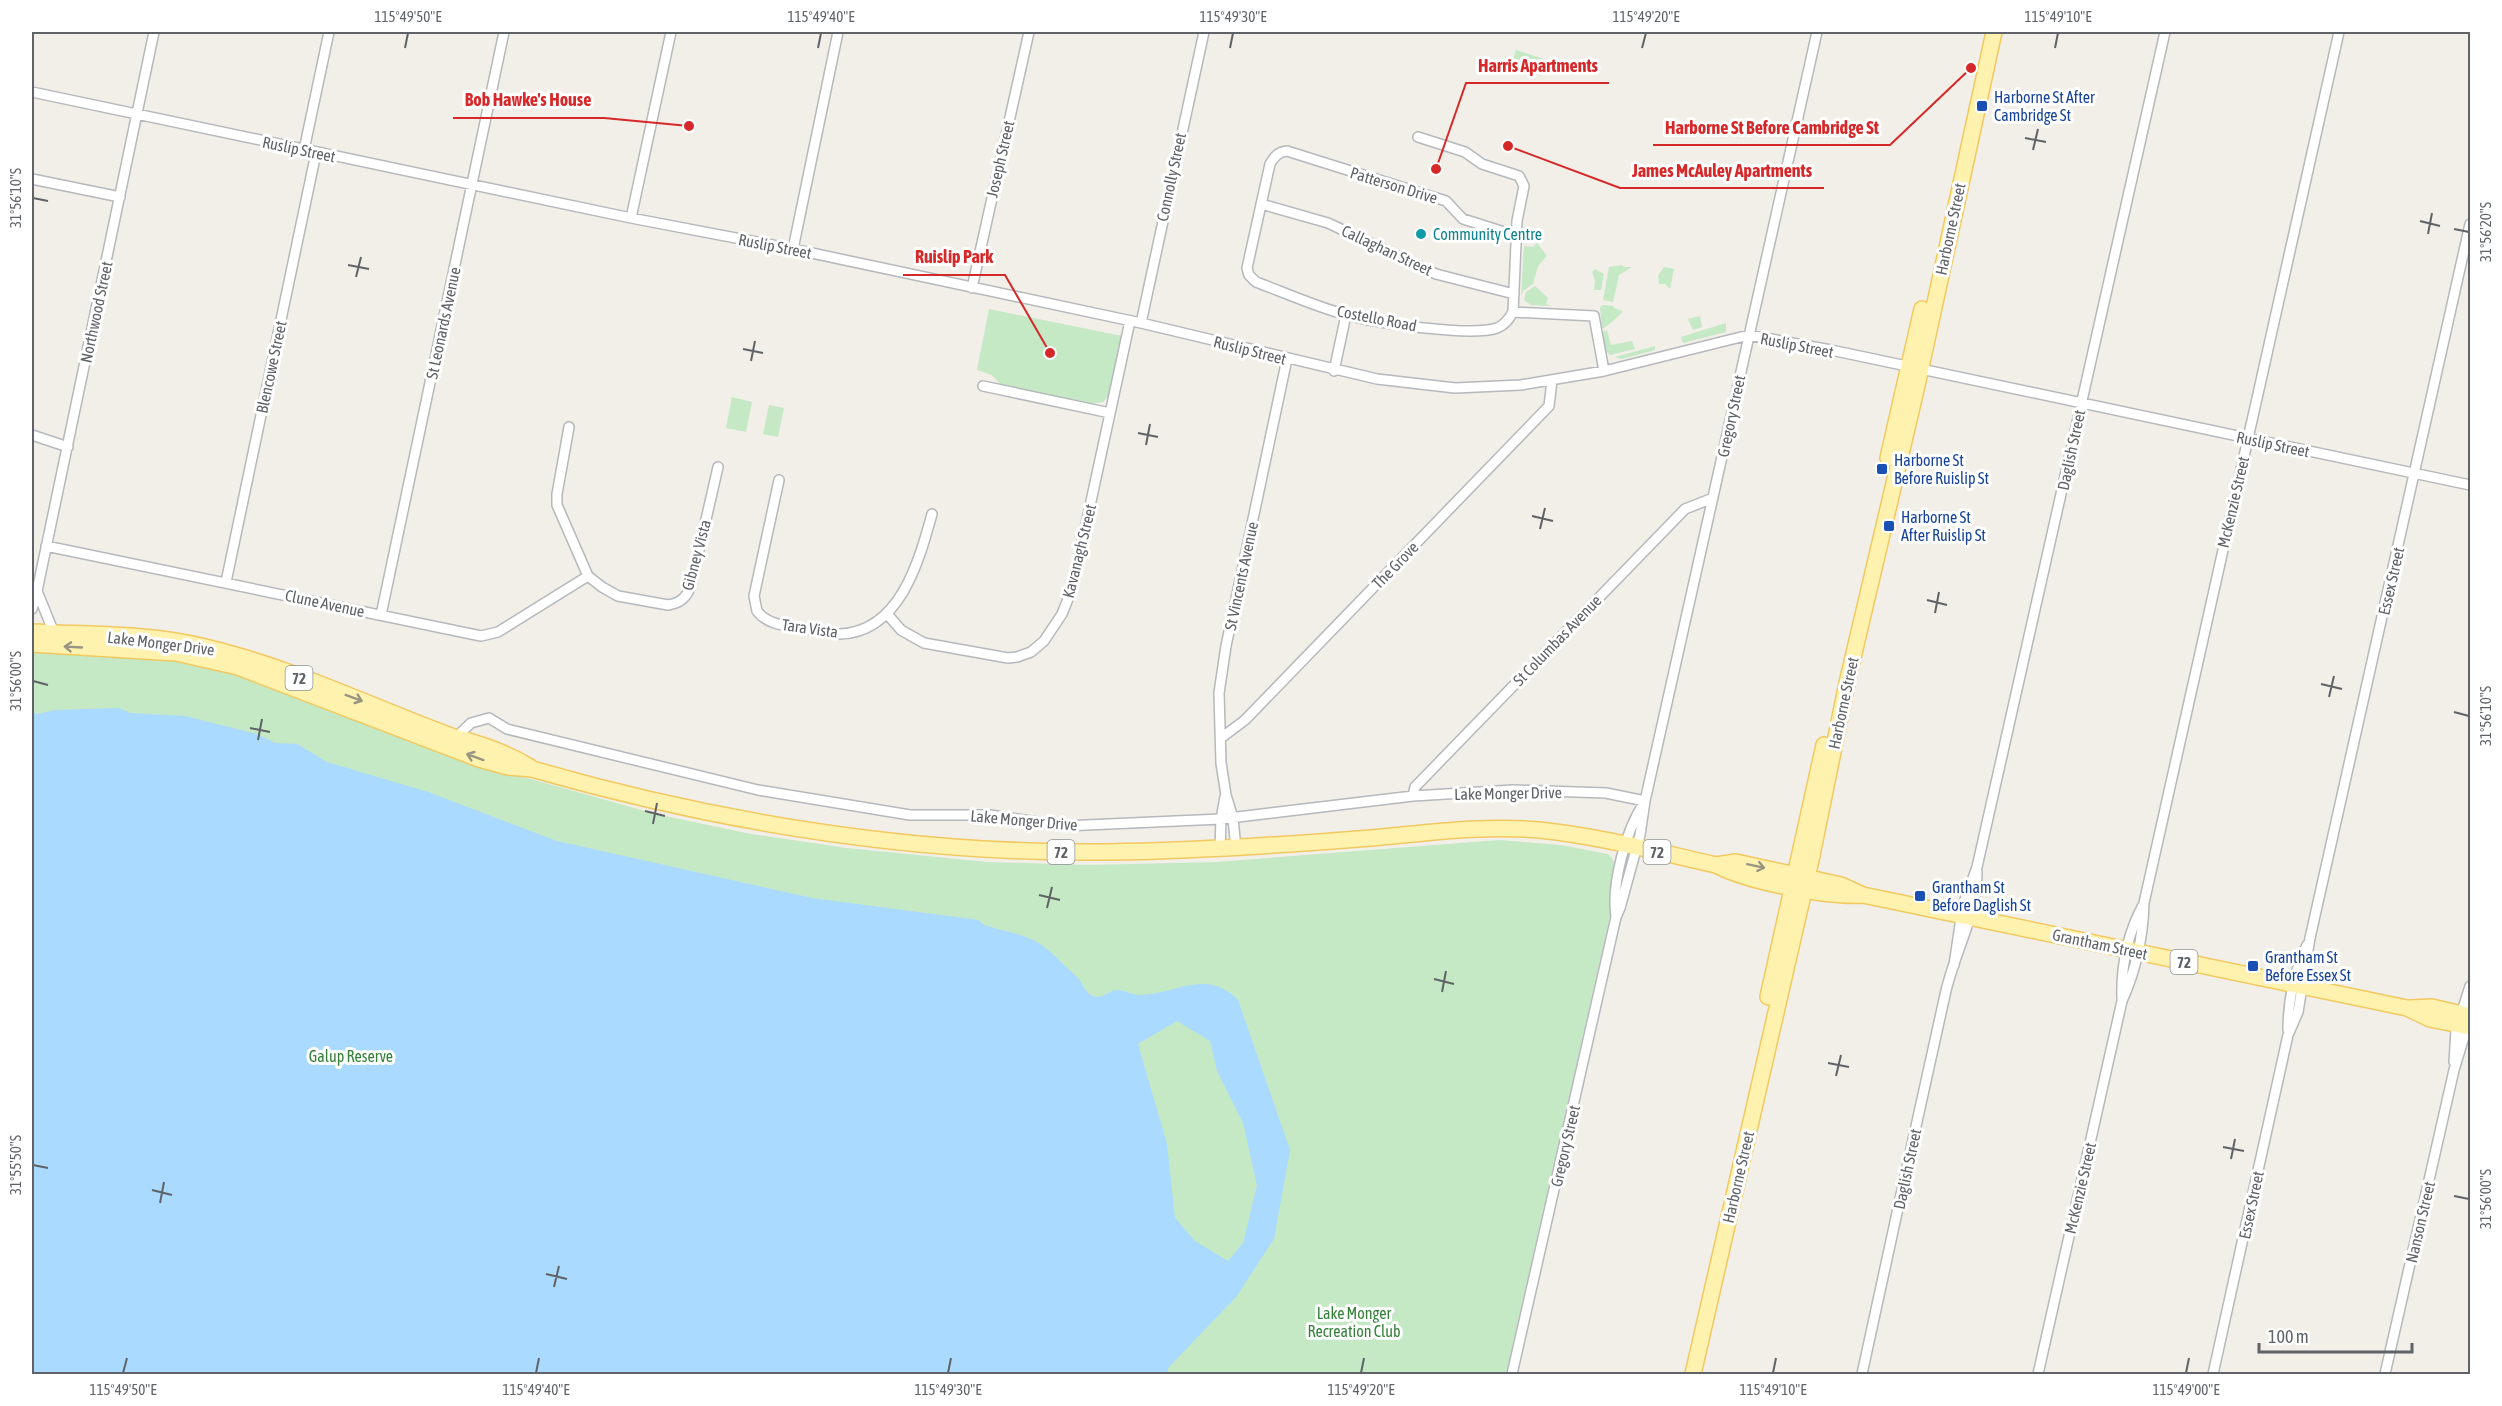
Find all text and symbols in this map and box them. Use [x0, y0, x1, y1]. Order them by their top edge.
text: 115°49'50"E [374, 8, 442, 25]
text: 115°49'40"E [787, 8, 855, 25]
text: 115°49'30"E [1199, 8, 1267, 25]
text: 115°49'20"E [1612, 8, 1680, 25]
text: 115°49'10"E [2024, 8, 2092, 25]
callout: Harris Apartments [1466, 47, 1609, 83]
text: Harris Apartments [1478, 55, 1599, 76]
callout: Bob Hawke's House [453, 82, 604, 118]
place label: Harborne St After Cambridge St [1994, 88, 2095, 125]
text: Bob Hawke's House [465, 89, 591, 110]
marker: Harborne St After Cambridge St [1975, 99, 1989, 113]
callout: Harborne St Before Cambridge St [1653, 109, 1890, 145]
text: Harborne St Before Cambridge St [1665, 117, 1880, 138]
street label: Joseph Street [982, 119, 1019, 199]
street label: Connolly Street [1153, 131, 1190, 223]
street label: Ruslip Street [261, 132, 338, 167]
callout: James McAuley Apartments [1620, 152, 1824, 188]
text: James McAuley Apartments [1631, 160, 1813, 181]
street label: Patterson Drive [1348, 163, 1440, 207]
text: 31°56'10"S [7, 168, 24, 228]
street label: Harborne Street [1931, 181, 1969, 277]
text: 31°56'20"S [2477, 202, 2494, 262]
street label: Callaghan Street [1338, 221, 1435, 280]
place label: Community Centre [1433, 225, 1542, 244]
marker: Community Centre [1414, 227, 1428, 241]
street label: Ruslip Street [737, 230, 814, 263]
callout: Ruislip Park [903, 239, 1005, 275]
text: Ruislip Park [915, 246, 994, 267]
street label: Northwood Street [76, 259, 116, 364]
street label: St Leonards Avenue [422, 265, 464, 381]
street label: Costello Road [1336, 301, 1418, 335]
street label: Blencowe Street [252, 319, 290, 415]
street label: Ruslip Street [1759, 329, 1836, 362]
street label: Ruslip Street [1212, 332, 1289, 369]
street label: Gregory Street [1714, 373, 1750, 459]
street label: Daglish Street [2054, 408, 2089, 492]
street label: Ruslip Street [2235, 427, 2312, 462]
place label: Harborne St Before Ruislip St [1894, 451, 1989, 488]
street label: McKenzie Street [2214, 454, 2252, 549]
marker: Harborne St Before Ruislip St [1875, 462, 1889, 476]
street label: Kavanagh Street [1059, 502, 1100, 600]
place label: Harborne St After Ruislip St [1901, 508, 1986, 545]
street label: Gibney Vista [678, 518, 715, 593]
marker: Harborne St After Ruislip St [1882, 519, 1896, 533]
street label: St Vincents Avenue [1221, 520, 1261, 632]
street label: The Grove [1368, 538, 1422, 592]
street label: Essex Street [2374, 545, 2408, 617]
street label: Clune Avenue [284, 586, 366, 620]
street label: St Columbas Avenue [1509, 591, 1605, 689]
street label: Tara Vista [781, 615, 839, 641]
street label: Lake Monger Drive [106, 628, 216, 659]
one-way arrow [64, 641, 83, 652]
text: 31°56'00"S [7, 651, 24, 711]
street label: Harborne Street [1824, 655, 1862, 751]
road number: 72 [286, 666, 312, 690]
text: 31°56'10"S [2477, 686, 2494, 746]
one-way arrow [345, 694, 363, 705]
one-way arrow [467, 750, 485, 761]
street label: Lake Monger Drive [1454, 783, 1562, 804]
street label: Lake Monger Drive [970, 806, 1078, 835]
road number: 72 [1048, 840, 1074, 864]
road number: 72 [1644, 840, 1670, 864]
one-way arrow [1746, 861, 1765, 872]
place label: Grantham St Before Daglish St [1932, 878, 2031, 915]
marker: Grantham St Before Daglish St [1913, 889, 1927, 903]
street label: Grantham Street [2051, 925, 2150, 963]
place label: Grantham St Before Essex St [2265, 948, 2352, 984]
road number: 72 [2170, 950, 2198, 974]
marker: Grantham St Before Essex St [2246, 959, 2260, 973]
park label: Galup Reserve [309, 1047, 393, 1066]
street label: Gregory Street [1547, 1103, 1584, 1189]
street label: Daglish Street [1890, 1127, 1925, 1211]
street label: Harborne Street [1719, 1129, 1757, 1225]
text: 31°55'50"S [7, 1135, 24, 1195]
street label: McKenzie Street [2061, 1140, 2099, 1235]
street label: Essex Street [2235, 1169, 2267, 1241]
text: 31°56'00"S [2477, 1169, 2494, 1229]
street label: Nanson Street [2402, 1179, 2438, 1264]
park label: Lake Monger Recreation Club [1307, 1304, 1401, 1340]
scale bar [2259, 1316, 2412, 1354]
text: 100 m [2268, 1326, 2309, 1347]
text: 115°49'50"E [89, 1381, 157, 1398]
text: 115°49'40"E [502, 1381, 570, 1398]
text: 115°49'30"E [914, 1381, 982, 1398]
text: 115°49'20"E [1327, 1381, 1395, 1398]
text: 115°49'10"E [1739, 1381, 1807, 1398]
text: 115°49'00"E [2152, 1381, 2220, 1398]

